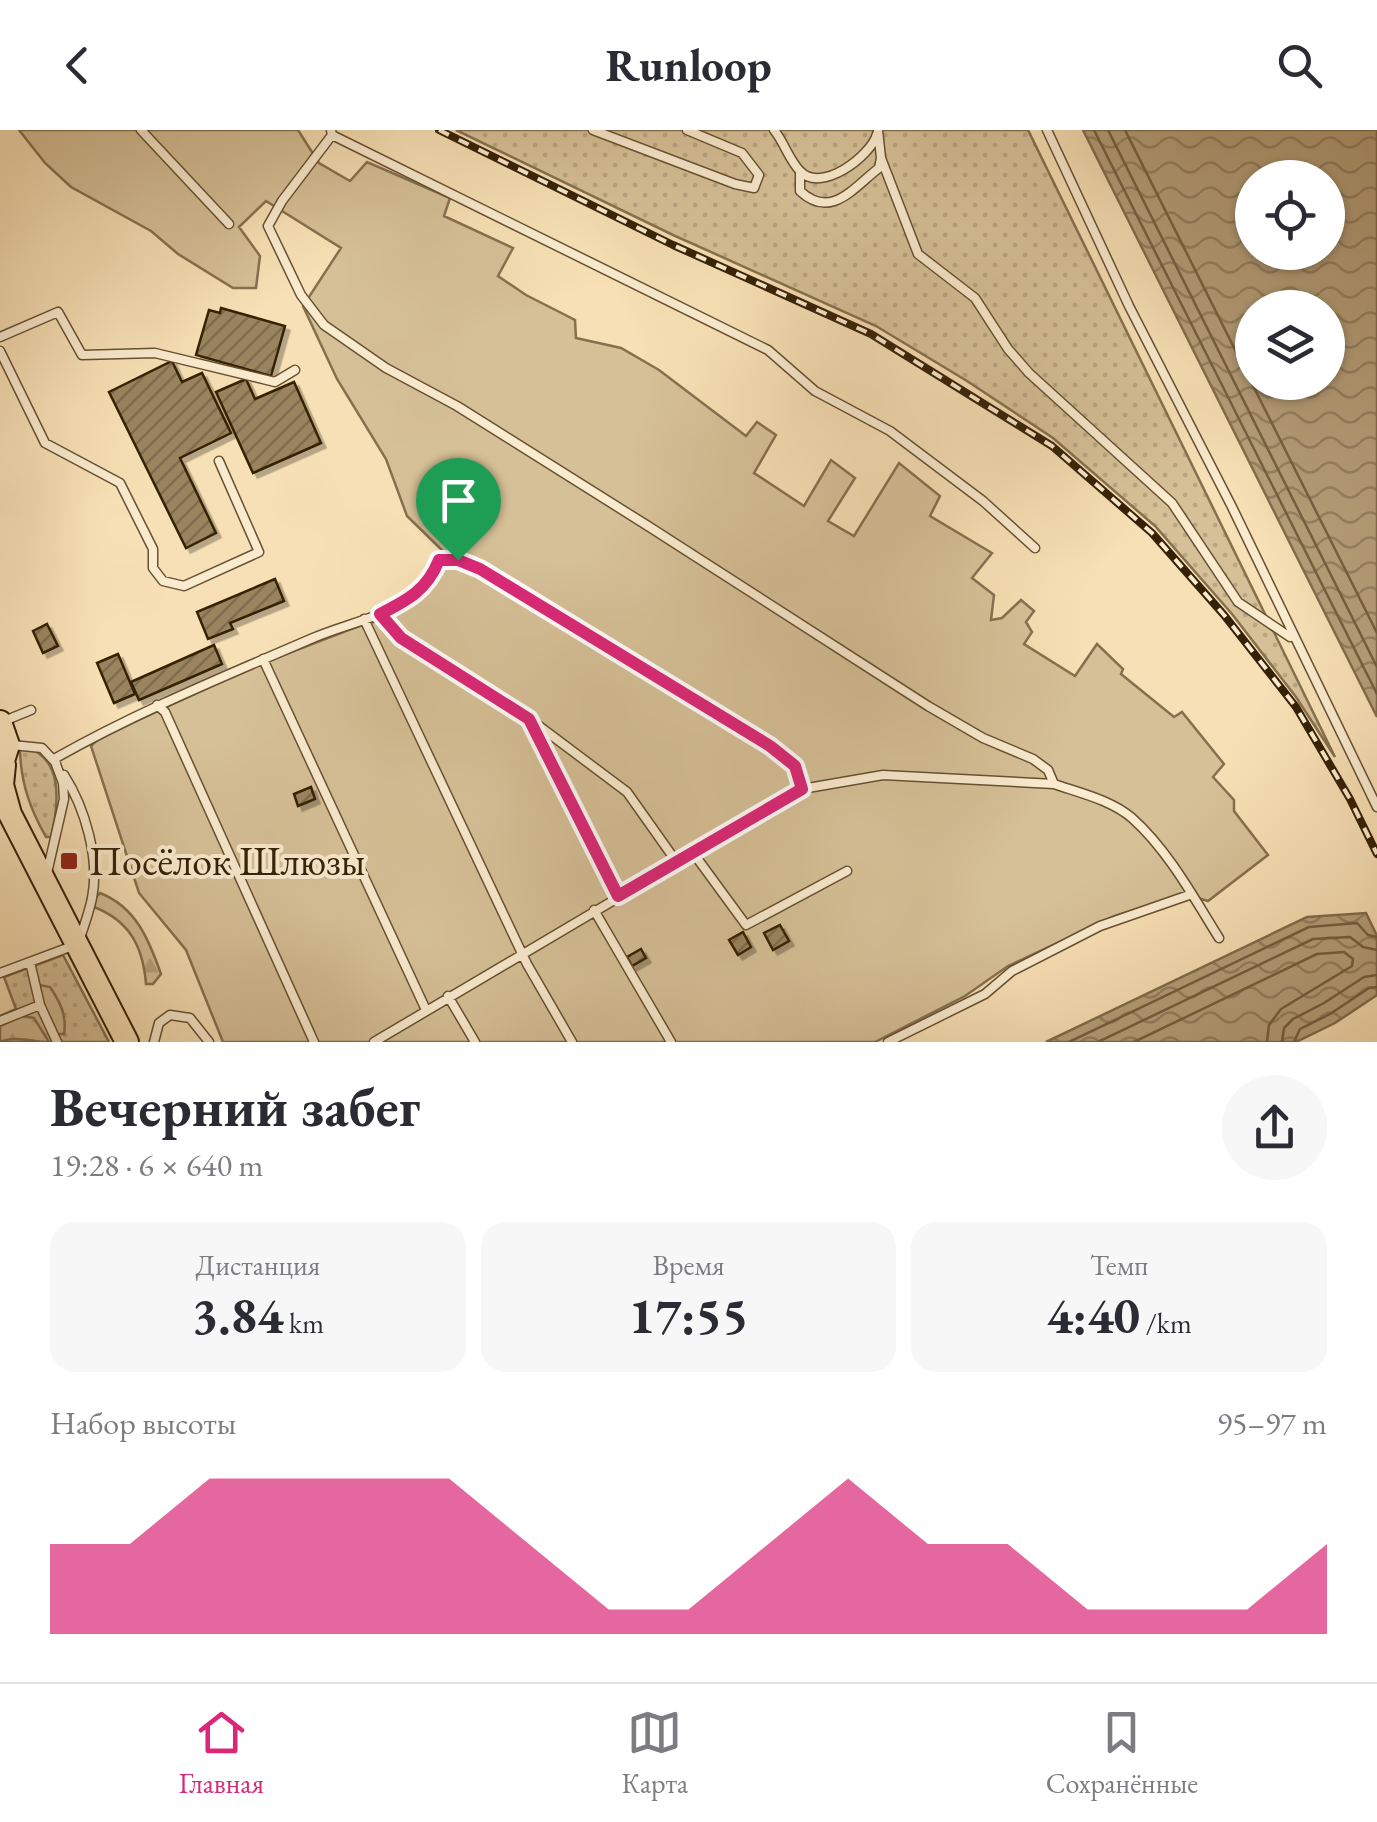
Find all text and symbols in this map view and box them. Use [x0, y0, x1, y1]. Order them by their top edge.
text: Runloop [606, 36, 771, 94]
icon: back [50, 38, 105, 93]
icon: search [1272, 38, 1327, 93]
map controls [1235, 160, 1345, 400]
button: locate [1235, 160, 1345, 270]
button: layers [1235, 290, 1345, 400]
pin [416, 458, 501, 561]
icon: arrive [431, 473, 486, 528]
place label: Посёлок Шлюзы [89, 835, 365, 887]
marker: Посёлок Шлюзы [58, 850, 80, 872]
text: Вечерний забег [50, 1071, 420, 1142]
button: share [1222, 1075, 1327, 1180]
text: 19:28 · 6 × 640 m [50, 1144, 263, 1186]
text: Дистанция [195, 1247, 320, 1283]
text: Время [653, 1247, 724, 1283]
text: Темп [1090, 1247, 1148, 1283]
text: 3.84 [192, 1283, 283, 1348]
text: 17:55 [629, 1283, 748, 1348]
text: 4:40 [1047, 1283, 1140, 1348]
text: km [283, 1305, 324, 1341]
text: /km [1140, 1305, 1192, 1341]
text: Набор высоты [50, 1402, 236, 1444]
text: 95–97 m [1217, 1402, 1327, 1444]
tab: Главная [179, 1705, 264, 1801]
tab: Карта [621, 1705, 688, 1801]
tab: Сохранённые [1046, 1705, 1198, 1801]

